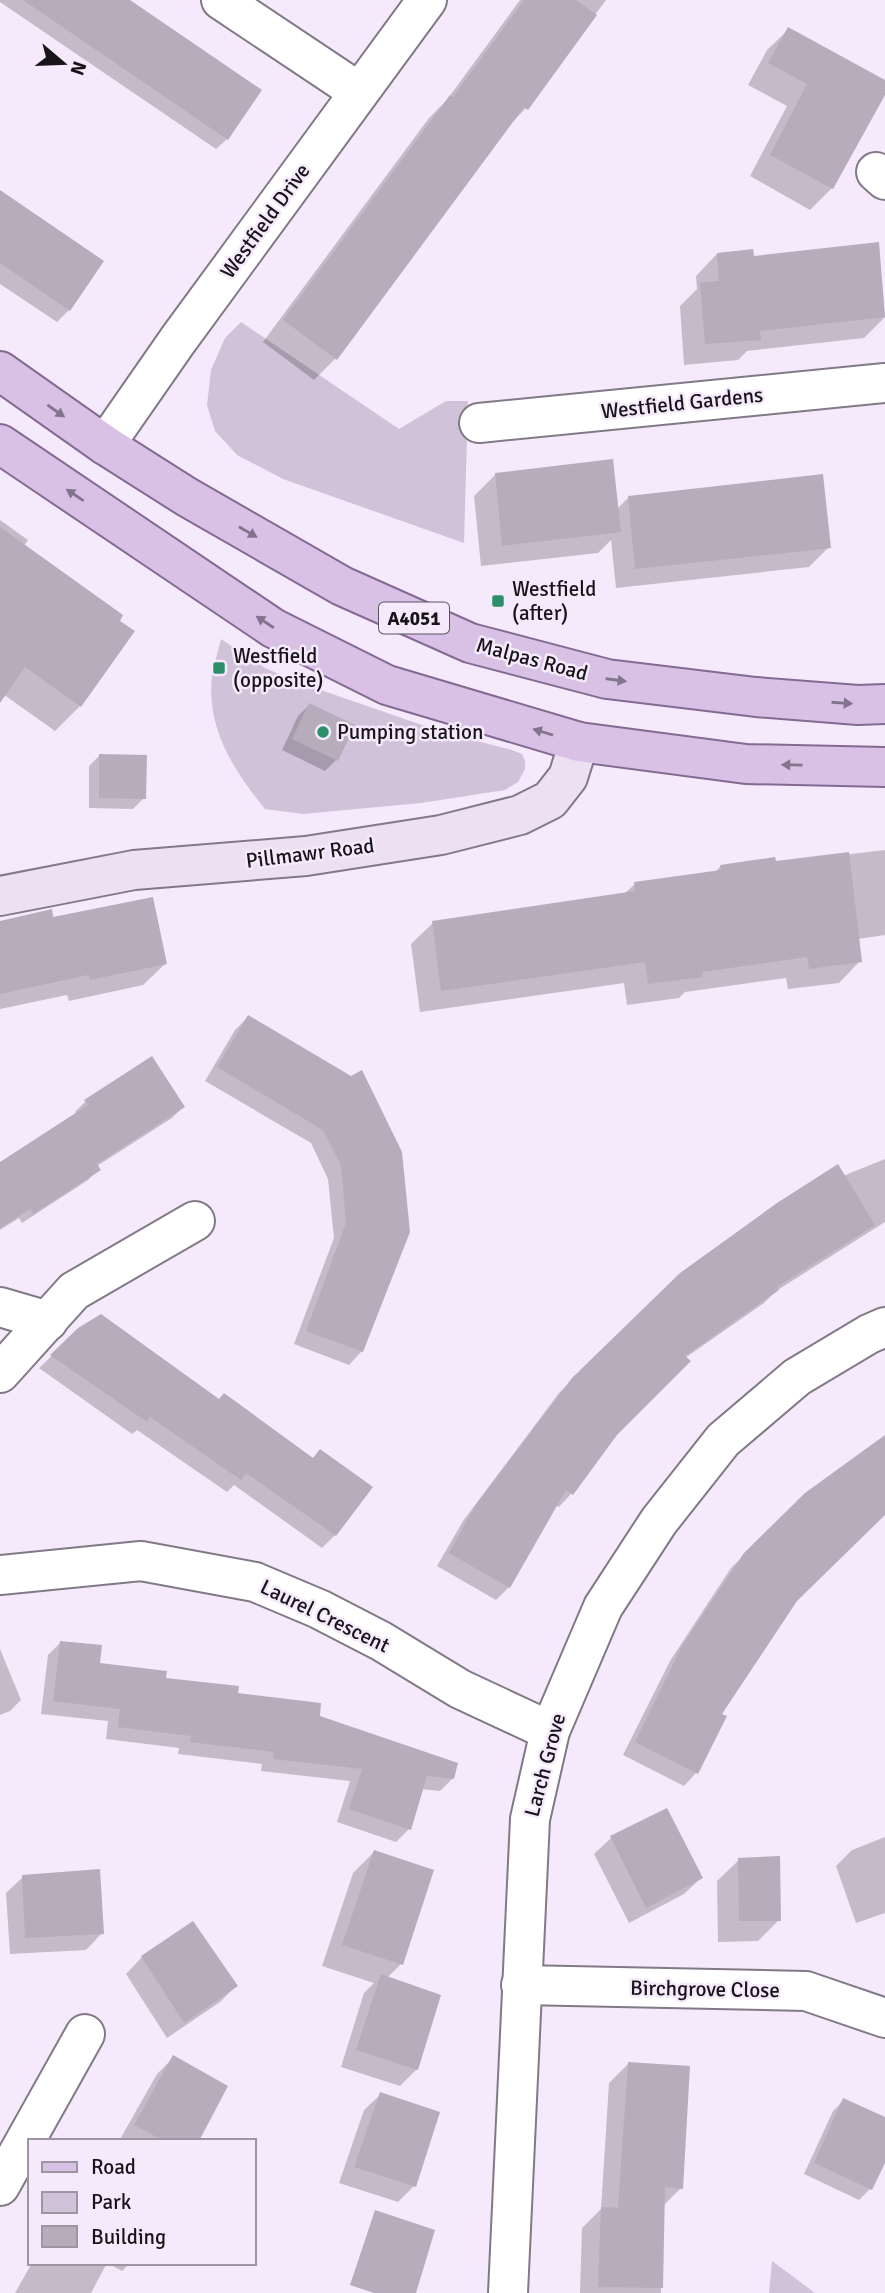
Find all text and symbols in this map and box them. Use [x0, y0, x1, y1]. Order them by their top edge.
north arrow [28, 28, 98, 98]
text: N [65, 58, 92, 78]
street label: Westfield Drive [215, 158, 315, 284]
street label: Westfield Gardens [600, 382, 764, 424]
one-way arrow [47, 404, 65, 418]
one-way arrow [66, 489, 85, 502]
one-way arrow [238, 526, 258, 538]
place label: Westfield (after) [512, 576, 596, 626]
marker: Westfield (after) [490, 593, 506, 609]
road number: A4051 [379, 603, 449, 634]
one-way arrow [255, 615, 274, 628]
street label: Malpas Road [473, 632, 591, 686]
place label: Westfield (opposite) [233, 643, 324, 693]
marker: Westfield (opposite) [211, 660, 227, 676]
one-way arrow [605, 674, 627, 685]
one-way arrow [831, 698, 853, 709]
place label: Pumping station [337, 719, 483, 745]
marker: Pumping station [315, 724, 331, 740]
one-way arrow [533, 726, 554, 736]
one-way arrow [781, 760, 803, 771]
street label: Pillmawr Road [244, 832, 376, 874]
street label: Laurel Crescent [256, 1574, 394, 1658]
street label: Larch Grove [519, 1710, 571, 1820]
street label: Birchgrove Close [630, 1975, 780, 2003]
legend [28, 2139, 256, 2265]
text: Road [91, 2154, 136, 2180]
text: Park [91, 2189, 132, 2215]
text: Building [91, 2224, 166, 2250]

